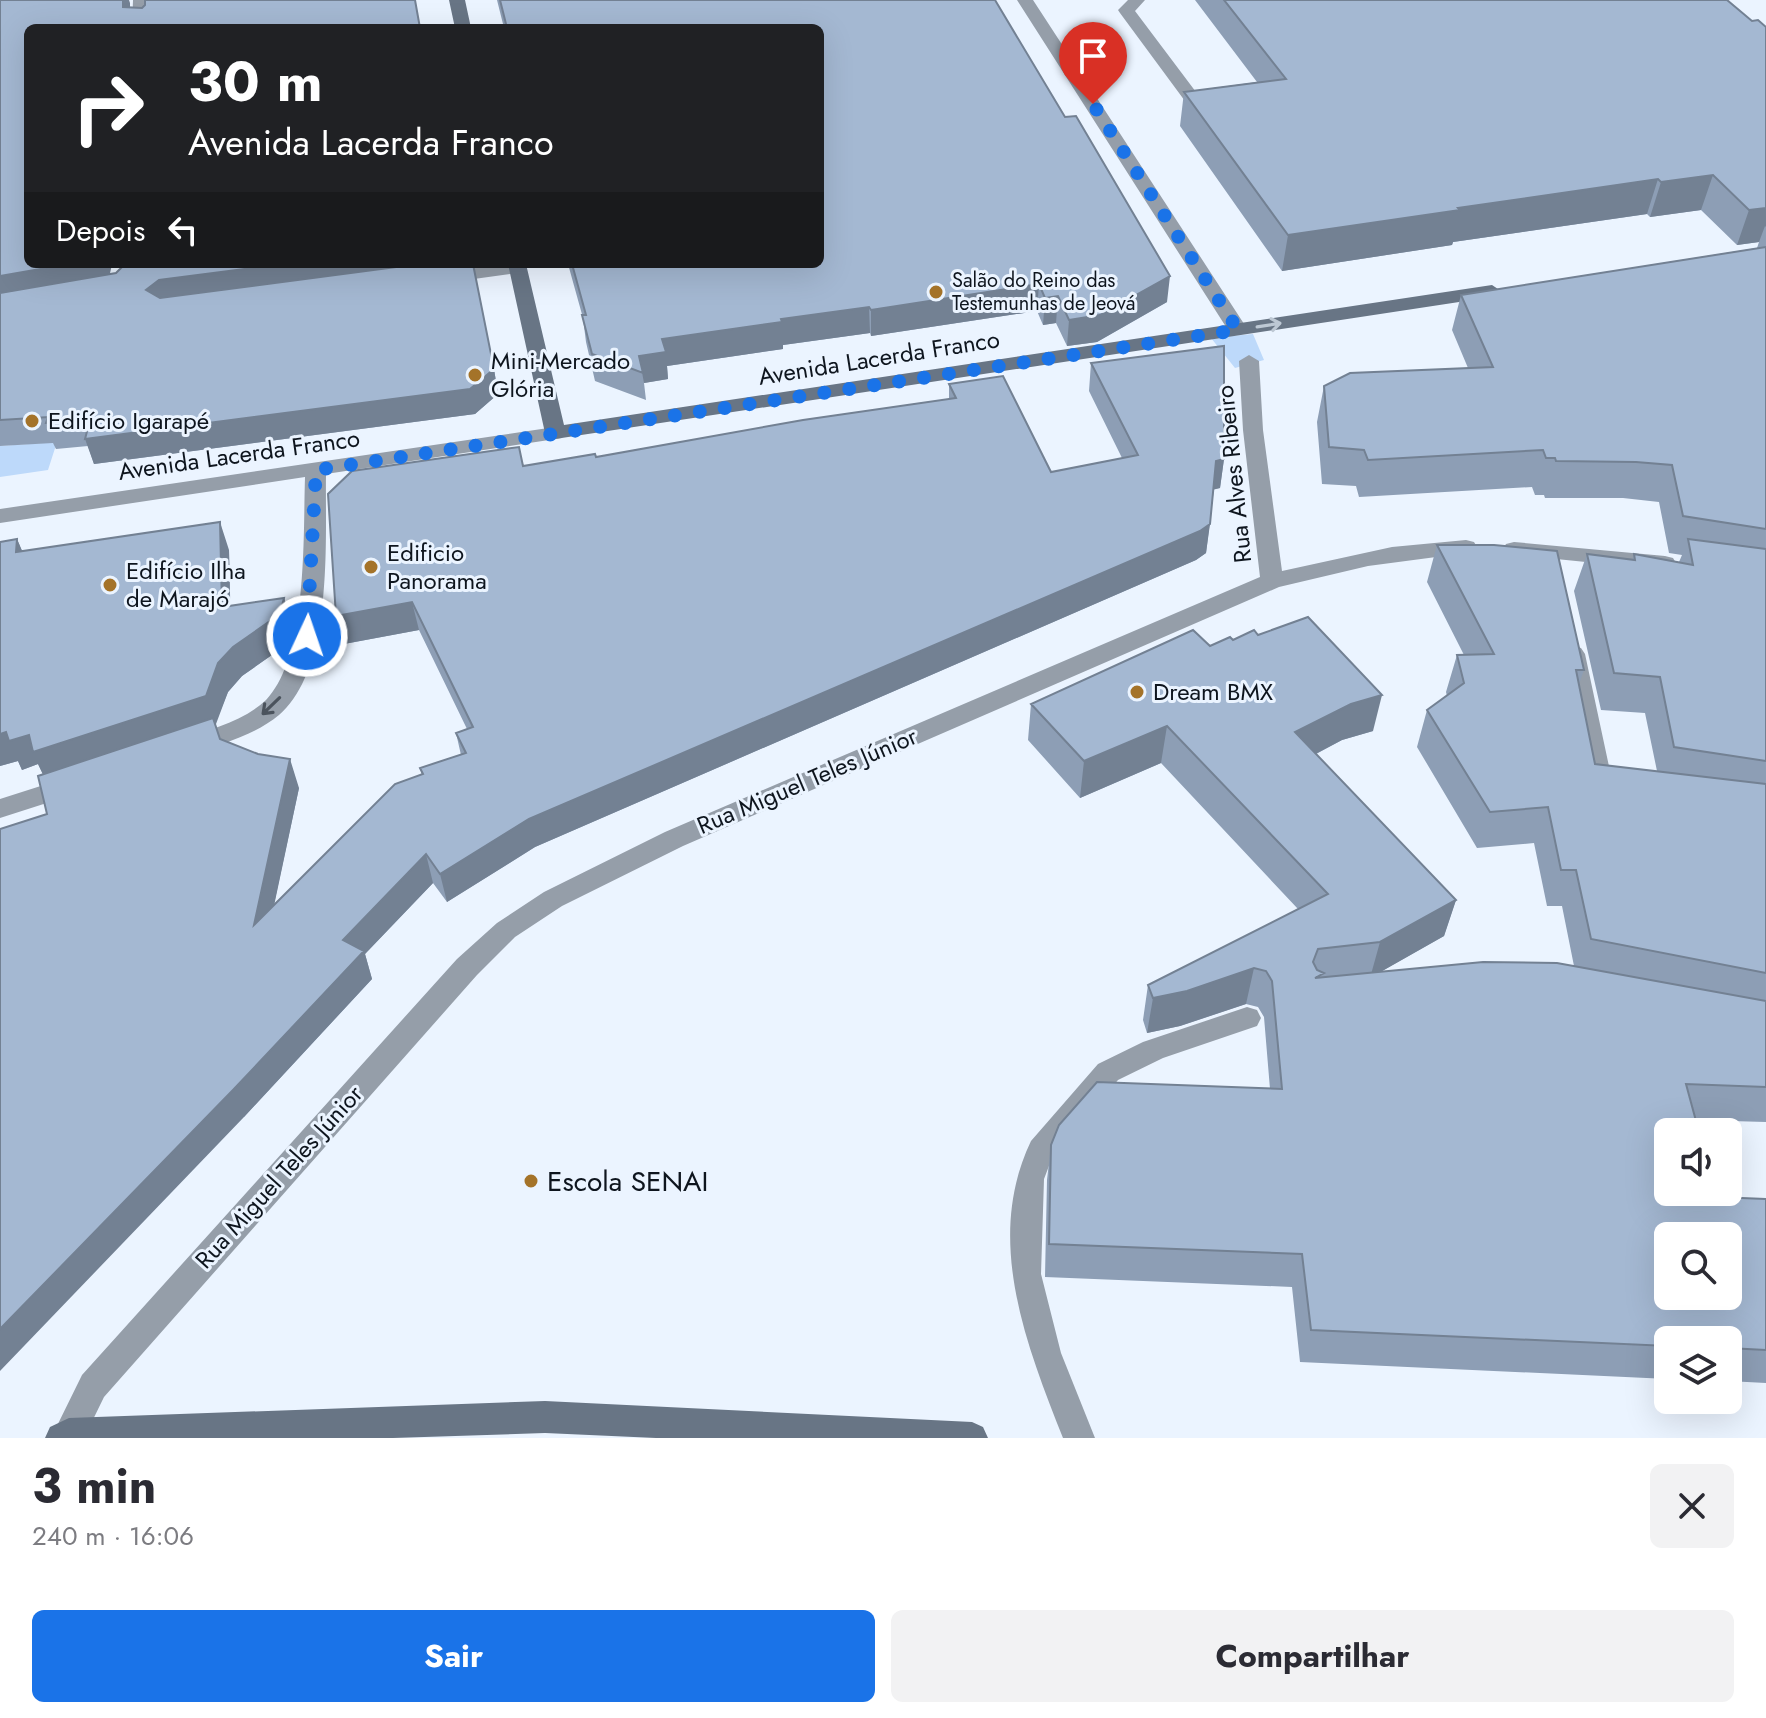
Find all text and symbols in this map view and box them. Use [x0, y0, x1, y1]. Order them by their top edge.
pin [1059, 22, 1127, 104]
icon: arrive [1071, 34, 1115, 78]
text: 30 m [188, 41, 323, 122]
icon: right [56, 56, 160, 160]
text: Avenida Lacerda Franco [188, 116, 554, 168]
icon: left [161, 208, 205, 252]
text: Depois [56, 209, 145, 252]
place label: Salão do Reino das Testemunhas de Jeová [952, 266, 1135, 318]
marker: Salão do Reino das Testemunhas de Jeová [927, 283, 945, 301]
one-way arrow [1256, 317, 1281, 332]
street label: Avenida Lacerda Franco [756, 321, 1002, 394]
place label: Mini-Mercado Glória [491, 343, 630, 406]
marker: Mini-Mercado Glória [466, 366, 484, 384]
street label: Rua Alves Ribeiro [1207, 383, 1260, 565]
place label: Edifício Igarapé [48, 403, 209, 438]
marker: Edifício Igarapé [23, 412, 41, 430]
street label: Avenida Lacerda Franco [116, 420, 362, 489]
place label: Edificio Panorama [387, 535, 487, 598]
place label: Edifício Ilha de Marajó [126, 553, 246, 616]
marker: Edificio Panorama [362, 558, 380, 576]
marker: Edifício Ilha de Marajó [101, 576, 119, 594]
position arrow [265, 594, 349, 678]
place label: Dream BMX [1153, 674, 1274, 709]
marker: Dream BMX [1128, 683, 1146, 701]
one-way arrow [261, 696, 281, 715]
street label: Rua Miguel Teles Júnior [691, 718, 923, 843]
street label: Rua Miguel Teles Júnior [187, 1077, 371, 1276]
map controls [1654, 1118, 1742, 1414]
button: sound [1654, 1118, 1742, 1206]
place label: Escola SENAI [547, 1161, 708, 1202]
marker: Escola SENAI [522, 1172, 540, 1190]
button: search [1654, 1222, 1742, 1310]
button: layers [1654, 1326, 1742, 1414]
text: 3 min [32, 1452, 156, 1521]
button: close [1650, 1464, 1734, 1548]
text: 240 m · 16:06 [32, 1517, 194, 1555]
button: Sair [32, 1610, 875, 1702]
button: Compartilhar [891, 1610, 1734, 1702]

